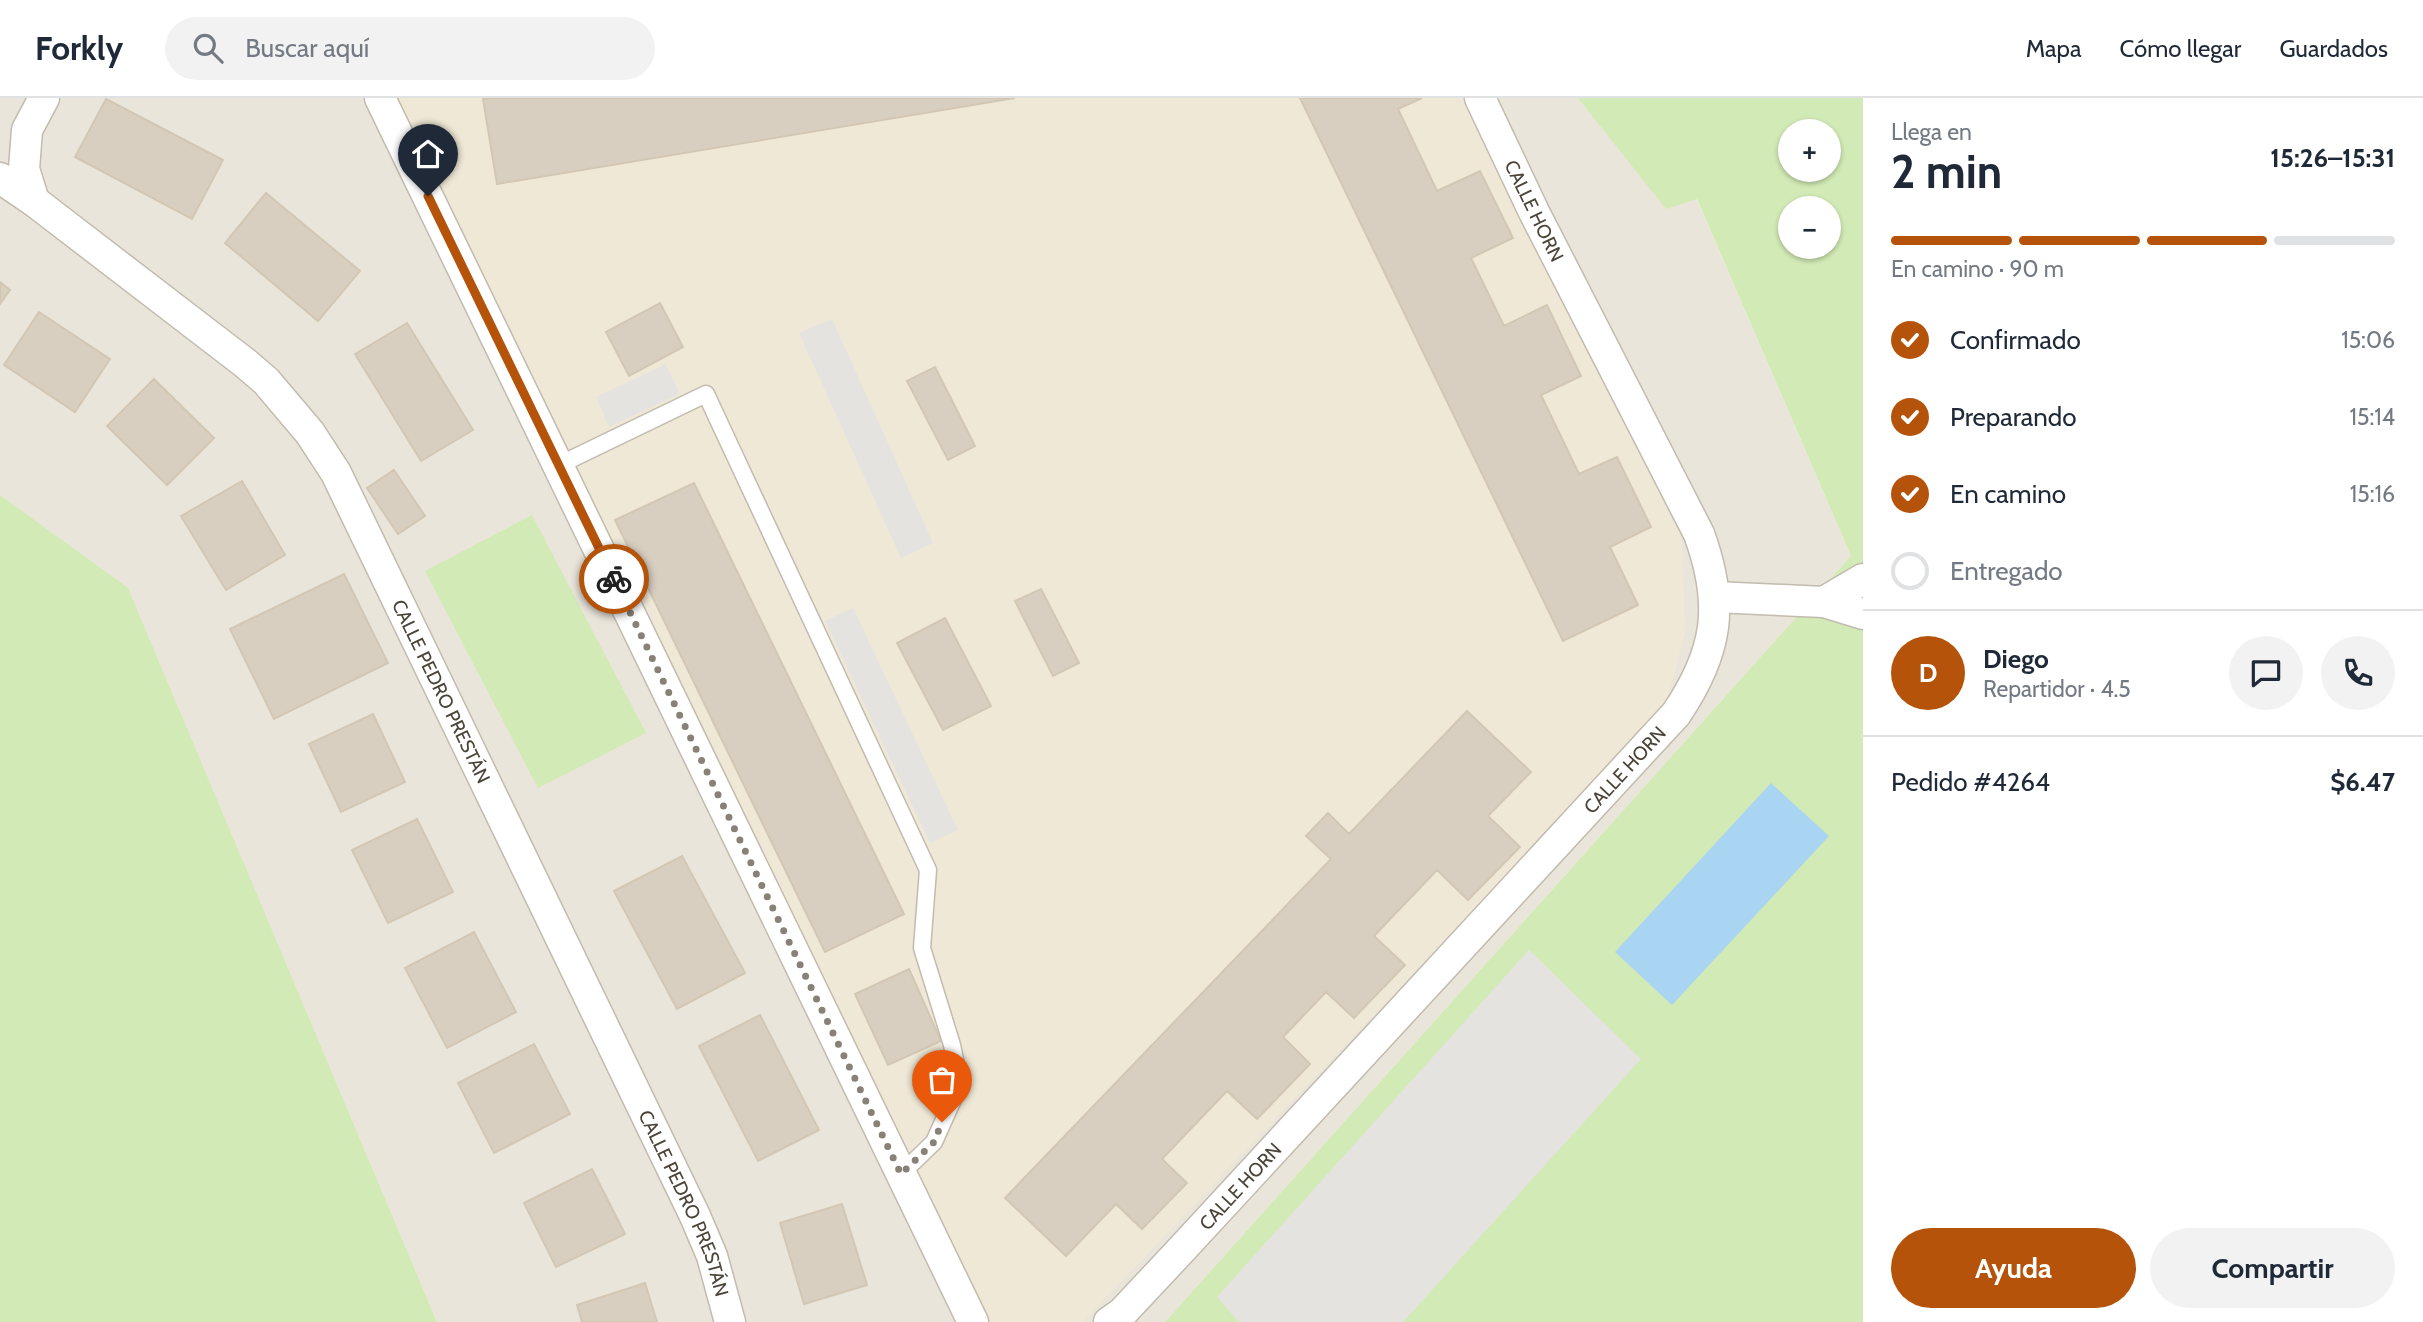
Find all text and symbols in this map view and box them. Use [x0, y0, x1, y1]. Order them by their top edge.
search box [165, 17, 655, 80]
text: Forkly [35, 28, 123, 68]
icon: search [189, 29, 227, 67]
text: Buscar aquí [245, 32, 369, 64]
text: Mapa [2026, 34, 2082, 63]
text: Cómo llegar [2120, 34, 2241, 63]
text: Guardados [2279, 34, 2388, 63]
text: Llega en [1891, 118, 1972, 146]
map controls [1778, 119, 1841, 259]
button: + [1778, 119, 1841, 182]
pin [398, 124, 458, 196]
icon: home [409, 135, 447, 173]
text: 15:26–15:31 [2270, 142, 2395, 174]
text: 2 min [1891, 144, 2002, 200]
street label: CALLE HORN [1500, 156, 1568, 266]
button: − [1778, 196, 1841, 259]
text: En camino · 90 m [1891, 255, 2064, 283]
icon: check [1891, 321, 1929, 359]
text: Confirmado [1950, 324, 2081, 356]
text: 15:06 [2341, 326, 2395, 354]
icon: check [1891, 398, 1929, 436]
text: Preparando [1950, 401, 2077, 433]
text: 15:14 [2349, 403, 2395, 431]
icon: check [1891, 475, 1929, 513]
text: En camino [1950, 478, 2066, 510]
text: 15:16 [2350, 480, 2395, 508]
courier [579, 544, 649, 614]
text: Entregado [1950, 555, 2063, 587]
icon: bike [595, 560, 633, 598]
street label: CALLE PEDRO PRESTÁN [387, 596, 496, 787]
button: chat [2229, 636, 2303, 710]
button: phone [2321, 636, 2395, 710]
text: Diego [1983, 643, 2049, 675]
text: D [1919, 657, 1937, 689]
text: Repartidor · 4.5 [1983, 675, 2131, 703]
street label: CALLE HORN [1579, 721, 1670, 818]
text: Pedido #4264 [1891, 766, 2050, 798]
text: $6.47 [2330, 766, 2395, 798]
pin [912, 1050, 972, 1122]
icon: bag [923, 1061, 961, 1099]
street label: CALLE PEDRO PRESTÁN [634, 1106, 734, 1299]
street label: CALLE HORN [1194, 1138, 1286, 1235]
button: Ayuda [1891, 1228, 2136, 1308]
button: Compartir [2150, 1228, 2395, 1308]

